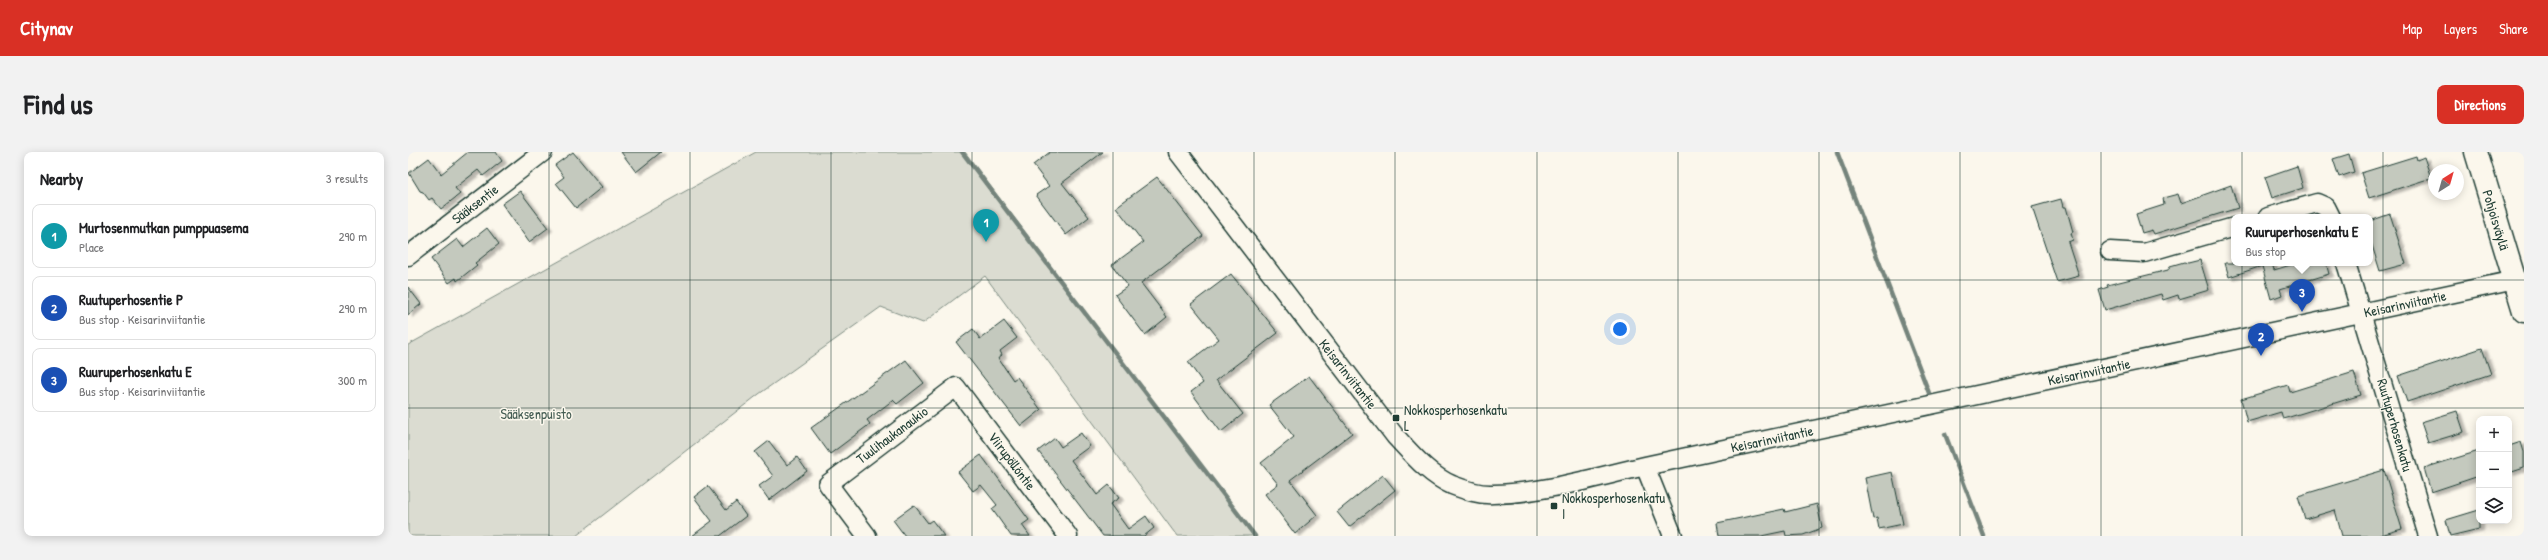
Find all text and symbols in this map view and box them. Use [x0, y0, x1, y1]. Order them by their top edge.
text: Citynav [20, 15, 73, 41]
text: Map [2402, 19, 2422, 38]
text: Layers [2444, 19, 2477, 38]
text: Share [2499, 19, 2528, 38]
text: Find us [24, 85, 93, 123]
button: Directions [2437, 85, 2524, 124]
north arrow [2428, 164, 2464, 200]
text: Nearby [40, 167, 83, 190]
text: 3 results [326, 169, 368, 187]
street label: Sääksentie [448, 179, 502, 228]
street label: Pohjoisväylä [2477, 187, 2515, 253]
pin: 1 [973, 209, 999, 242]
popup [2231, 214, 2373, 266]
text: Murtosenmutkan pumppuasema [79, 217, 248, 238]
text: Ruuruperhosenkatu E [2246, 221, 2358, 242]
text: 1 [52, 227, 56, 245]
text: 290 m [338, 227, 367, 245]
text: Place [79, 238, 104, 256]
text: Bus stop [2246, 242, 2286, 260]
pin: 3 [2289, 279, 2315, 312]
street label: Keisarinviitantie [2362, 285, 2448, 322]
text: Ruutuperhosentie P [79, 289, 183, 310]
text: 2 [51, 299, 57, 317]
text: 290 m [338, 299, 367, 317]
text: Bus stop · Keisarinviitantie [79, 310, 205, 328]
your location [1610, 319, 1630, 339]
pin: 2 [2248, 323, 2274, 356]
street label: Keisarinviitantie [1315, 335, 1382, 413]
street label: Keisarinviitantie [2046, 353, 2132, 390]
text: Ruuruperhosenkatu E [79, 361, 192, 382]
text: 3 [51, 371, 57, 389]
text: 300 m [338, 371, 367, 389]
street label: Ruutuperhosenkatu [2372, 376, 2418, 474]
text: Bus stop · Keisarinviitantie [79, 382, 205, 400]
place label: Nokkosperhosenkatu L [1404, 400, 1508, 435]
street label: Tuulihaukanaukio [852, 401, 932, 468]
park label: Sääksenpuisto [500, 404, 572, 424]
marker: Nokkosperhosenkatu L [1391, 413, 1401, 423]
map controls [2476, 416, 2512, 524]
button: + [2476, 416, 2512, 452]
street label: Keisarinviitantie [1729, 420, 1815, 457]
street label: Viirupöllöntie [983, 428, 1041, 495]
button: − [2476, 452, 2512, 488]
place label: Nokkosperhosenkatu I [1562, 488, 1666, 523]
button: layers [2476, 488, 2512, 524]
marker: Nokkosperhosenkatu I [1549, 501, 1559, 511]

